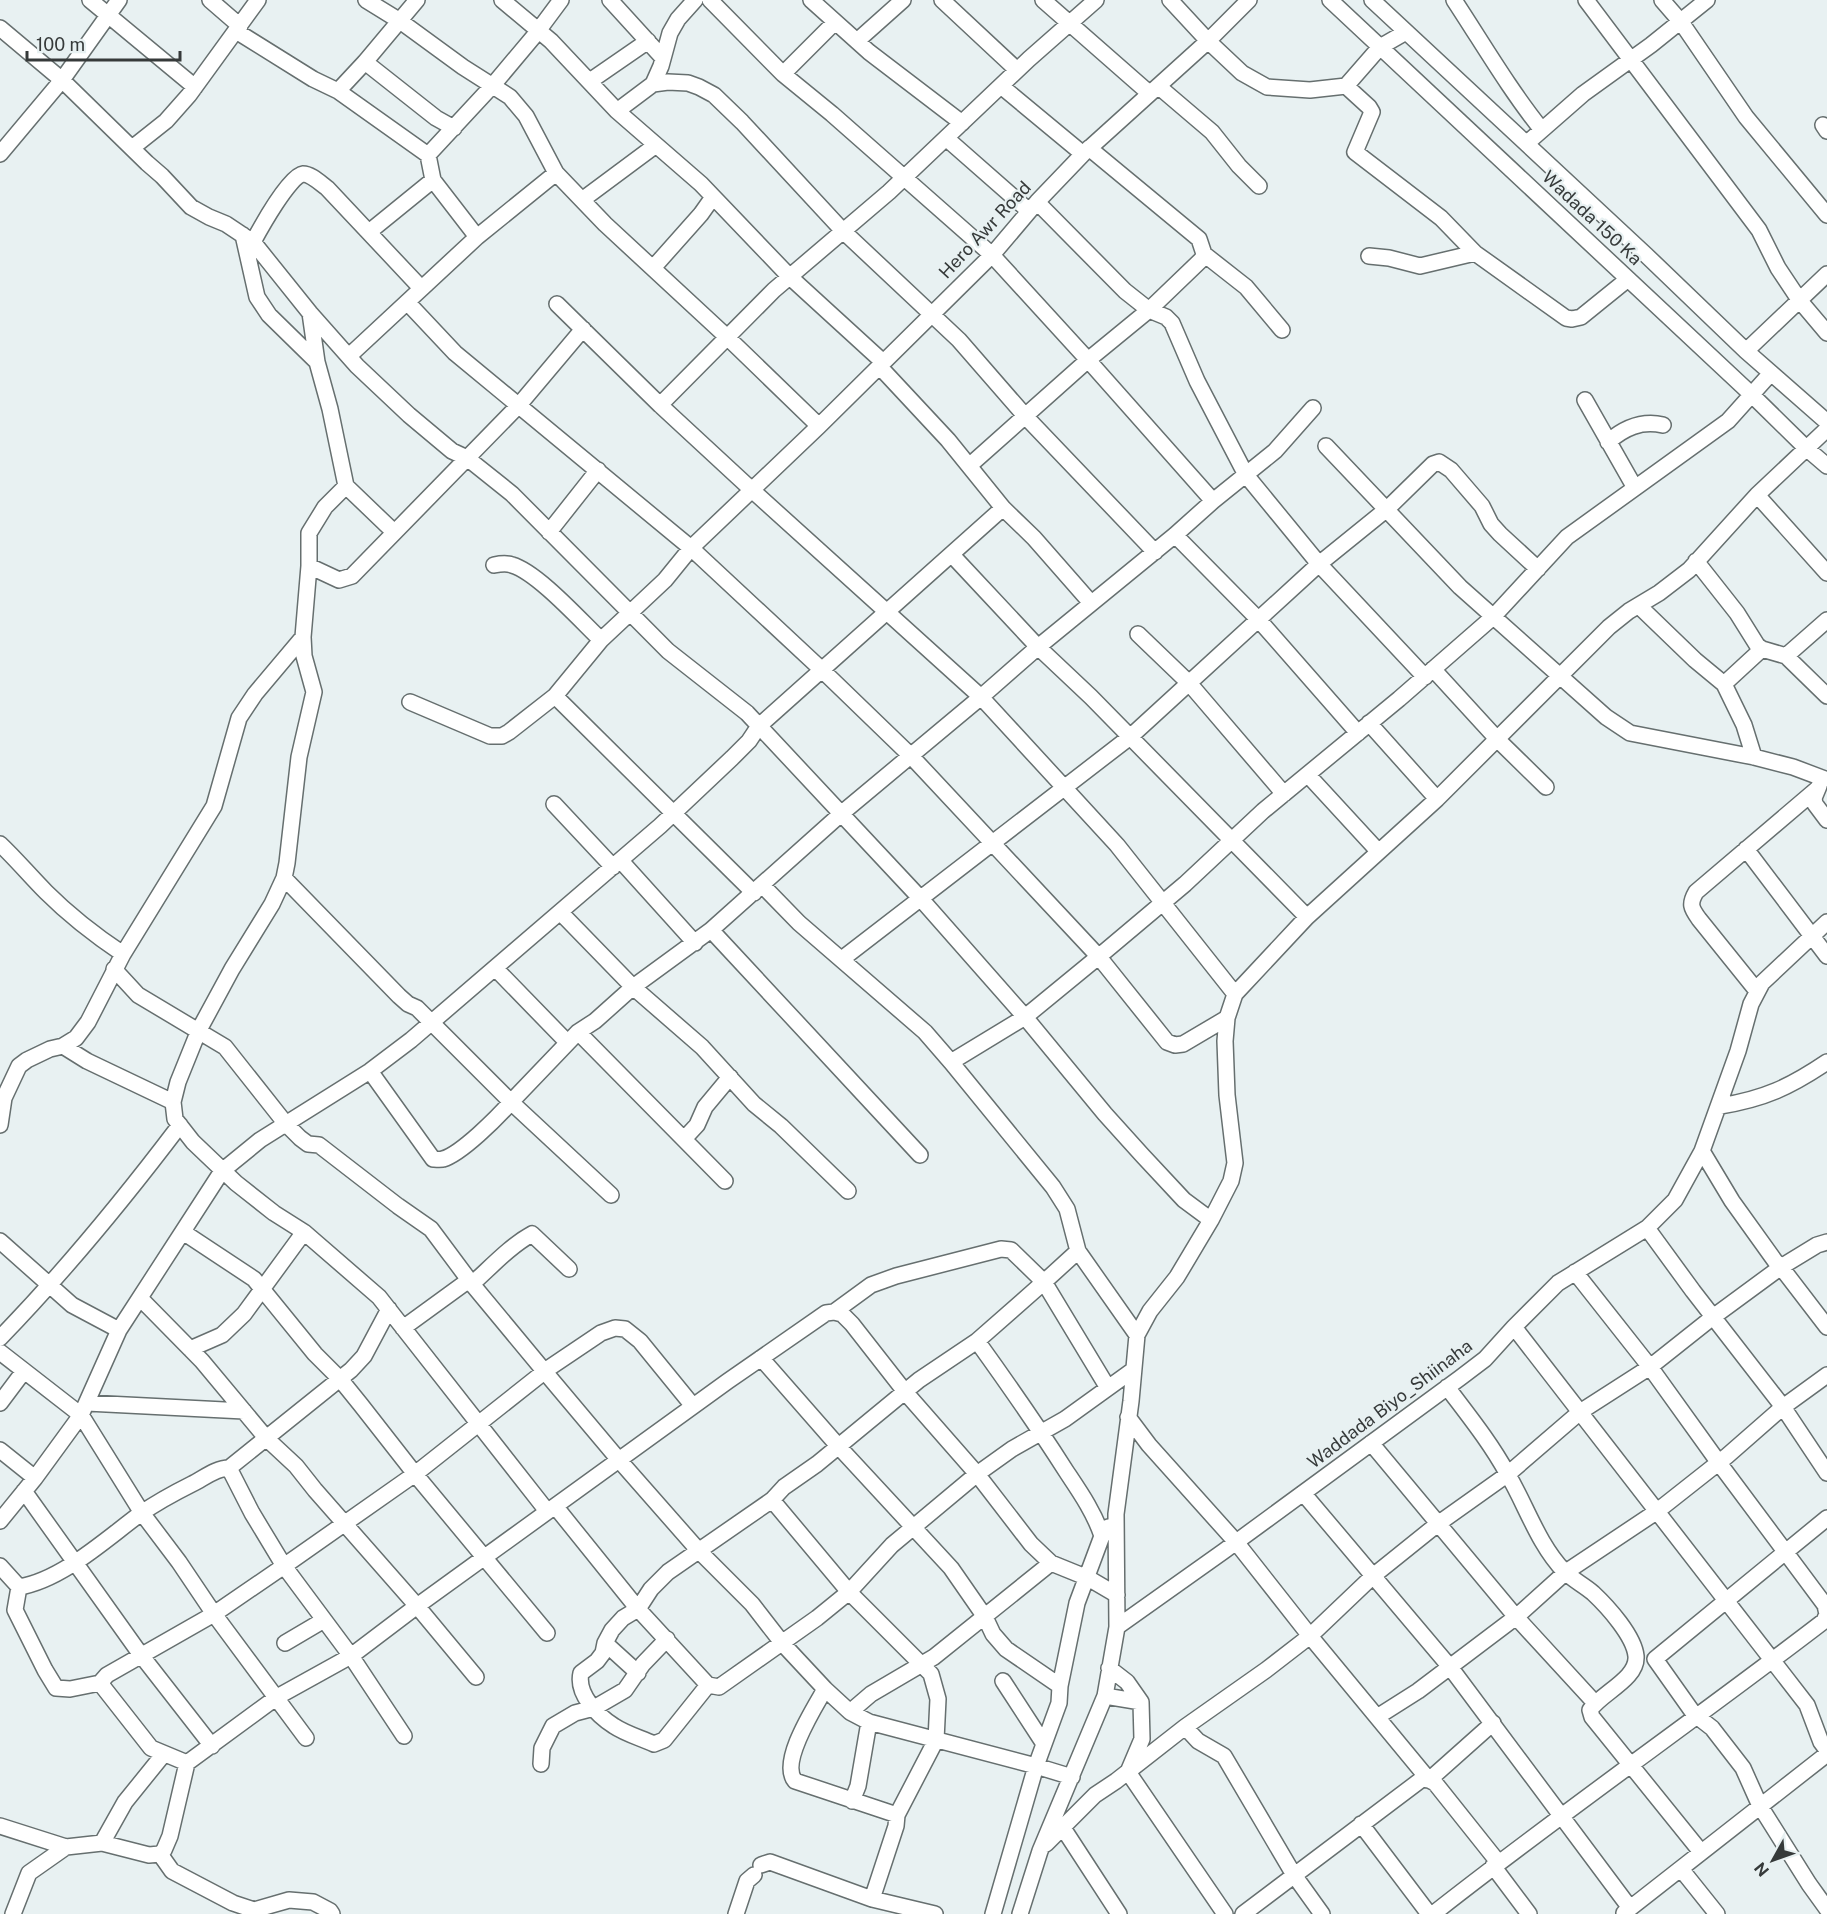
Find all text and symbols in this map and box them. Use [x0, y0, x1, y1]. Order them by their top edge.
scale bar [27, 24, 180, 62]
text: 100 m [36, 34, 85, 55]
street label: Wadada 150 Ka [1538, 166, 1646, 269]
street label: Hero Awr Road [934, 177, 1035, 283]
street label: Waddada Biyo_Shiinaha [1303, 1335, 1476, 1472]
north arrow [1743, 1830, 1803, 1890]
text: N [1751, 1858, 1773, 1880]

